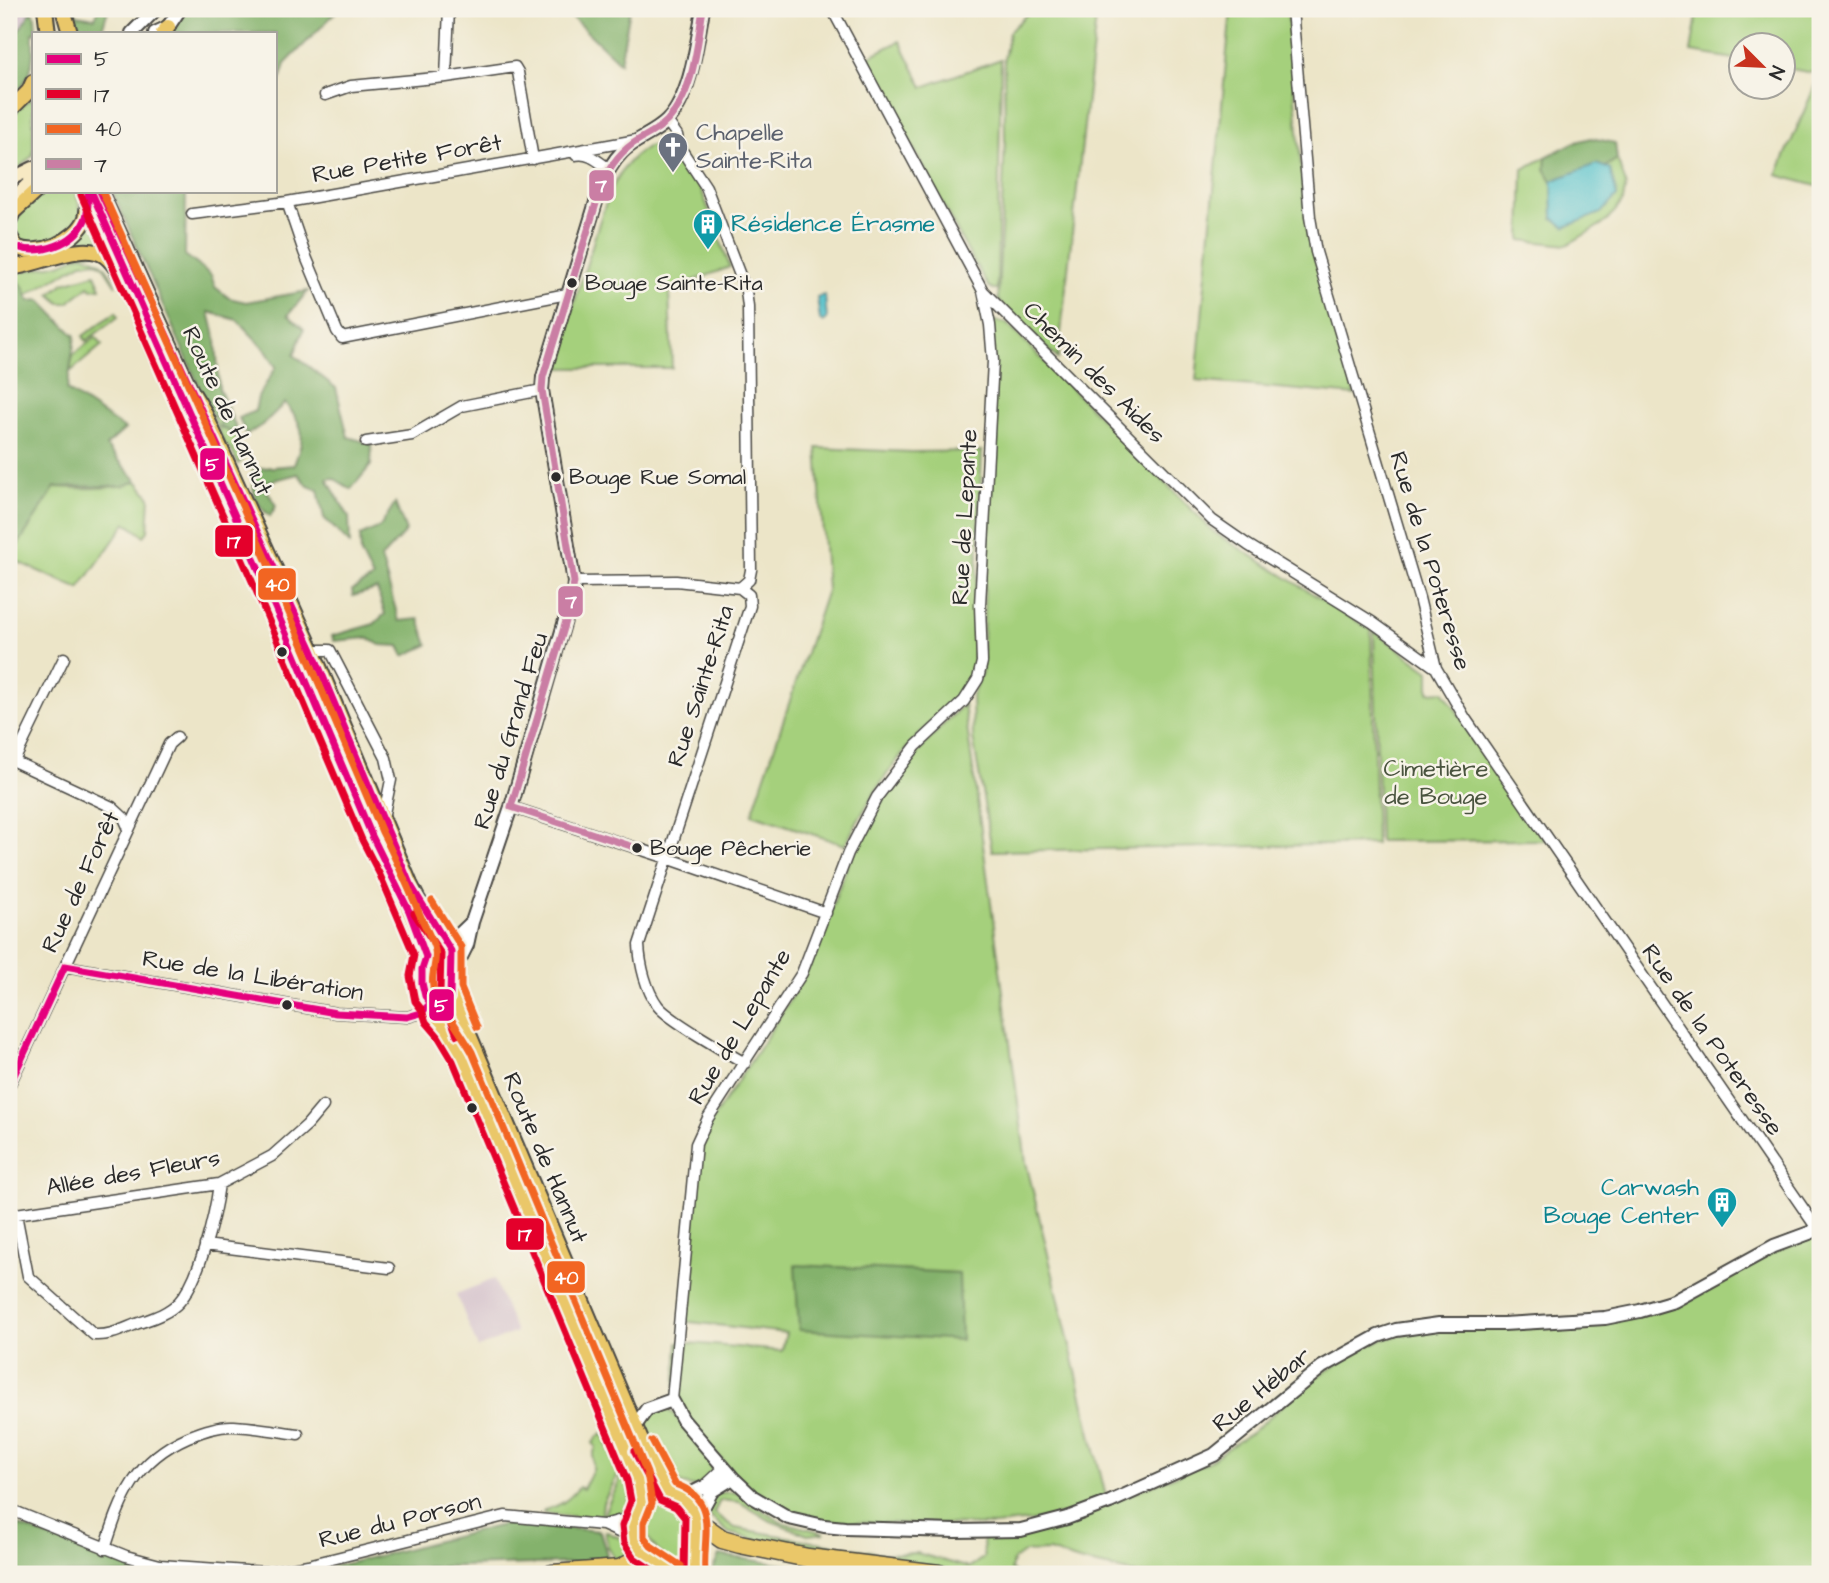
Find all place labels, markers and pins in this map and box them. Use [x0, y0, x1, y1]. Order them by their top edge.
place label: Chapelle Sainte-Rita [696, 116, 812, 178]
church icon: Chapelle Sainte-Rita [656, 130, 690, 174]
building icon: Résidence Érasme [691, 207, 725, 251]
place label: Résidence Érasme [731, 207, 935, 241]
place label: Bouge Sainte-Rita [585, 268, 763, 300]
marker: Bouge Sainte-Rita [565, 276, 579, 290]
place label: Bouge Rue Somal [569, 462, 746, 494]
marker: Bouge Rue Somal [549, 470, 563, 484]
unlabelled marker [275, 645, 289, 659]
place label: Bouge Pêcherie [650, 833, 811, 865]
marker: Bouge Pêcherie [630, 841, 644, 855]
unlabelled marker [280, 998, 294, 1012]
unlabelled marker [465, 1101, 479, 1115]
place label: Carwash Bouge Center [1543, 1171, 1699, 1234]
building icon: Carwash Bouge Center [1705, 1185, 1739, 1229]

